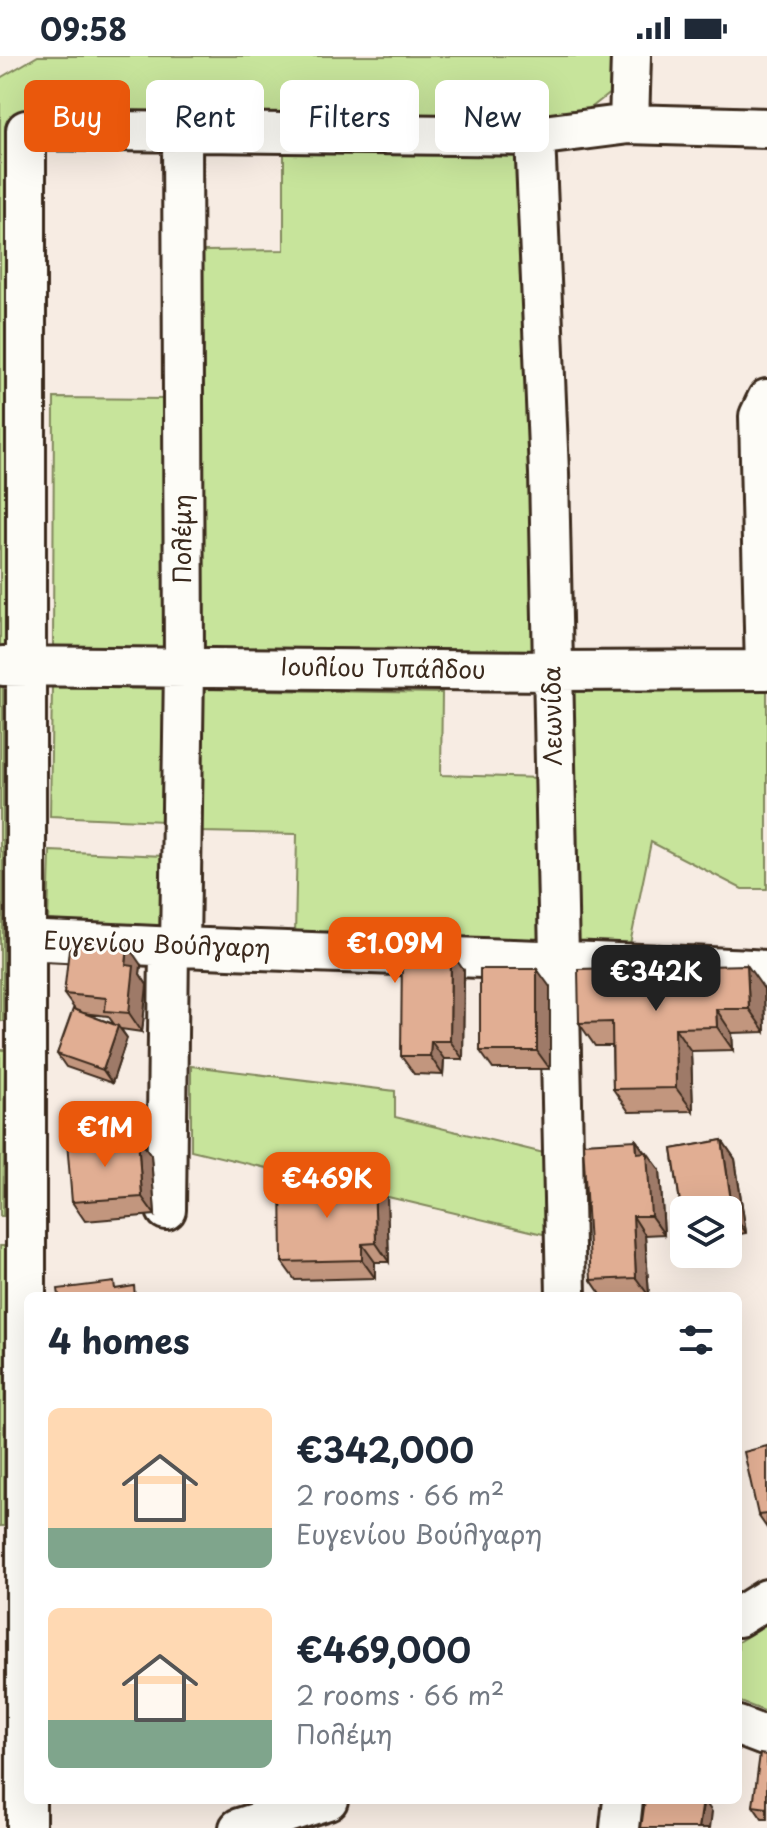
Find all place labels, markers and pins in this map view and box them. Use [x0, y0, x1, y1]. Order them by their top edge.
pin: €1.09M [330, 917, 460, 985]
pin: €342K [600, 945, 712, 1013]
pin: €1M [66, 1101, 144, 1169]
pin: €469K [271, 1152, 383, 1220]

